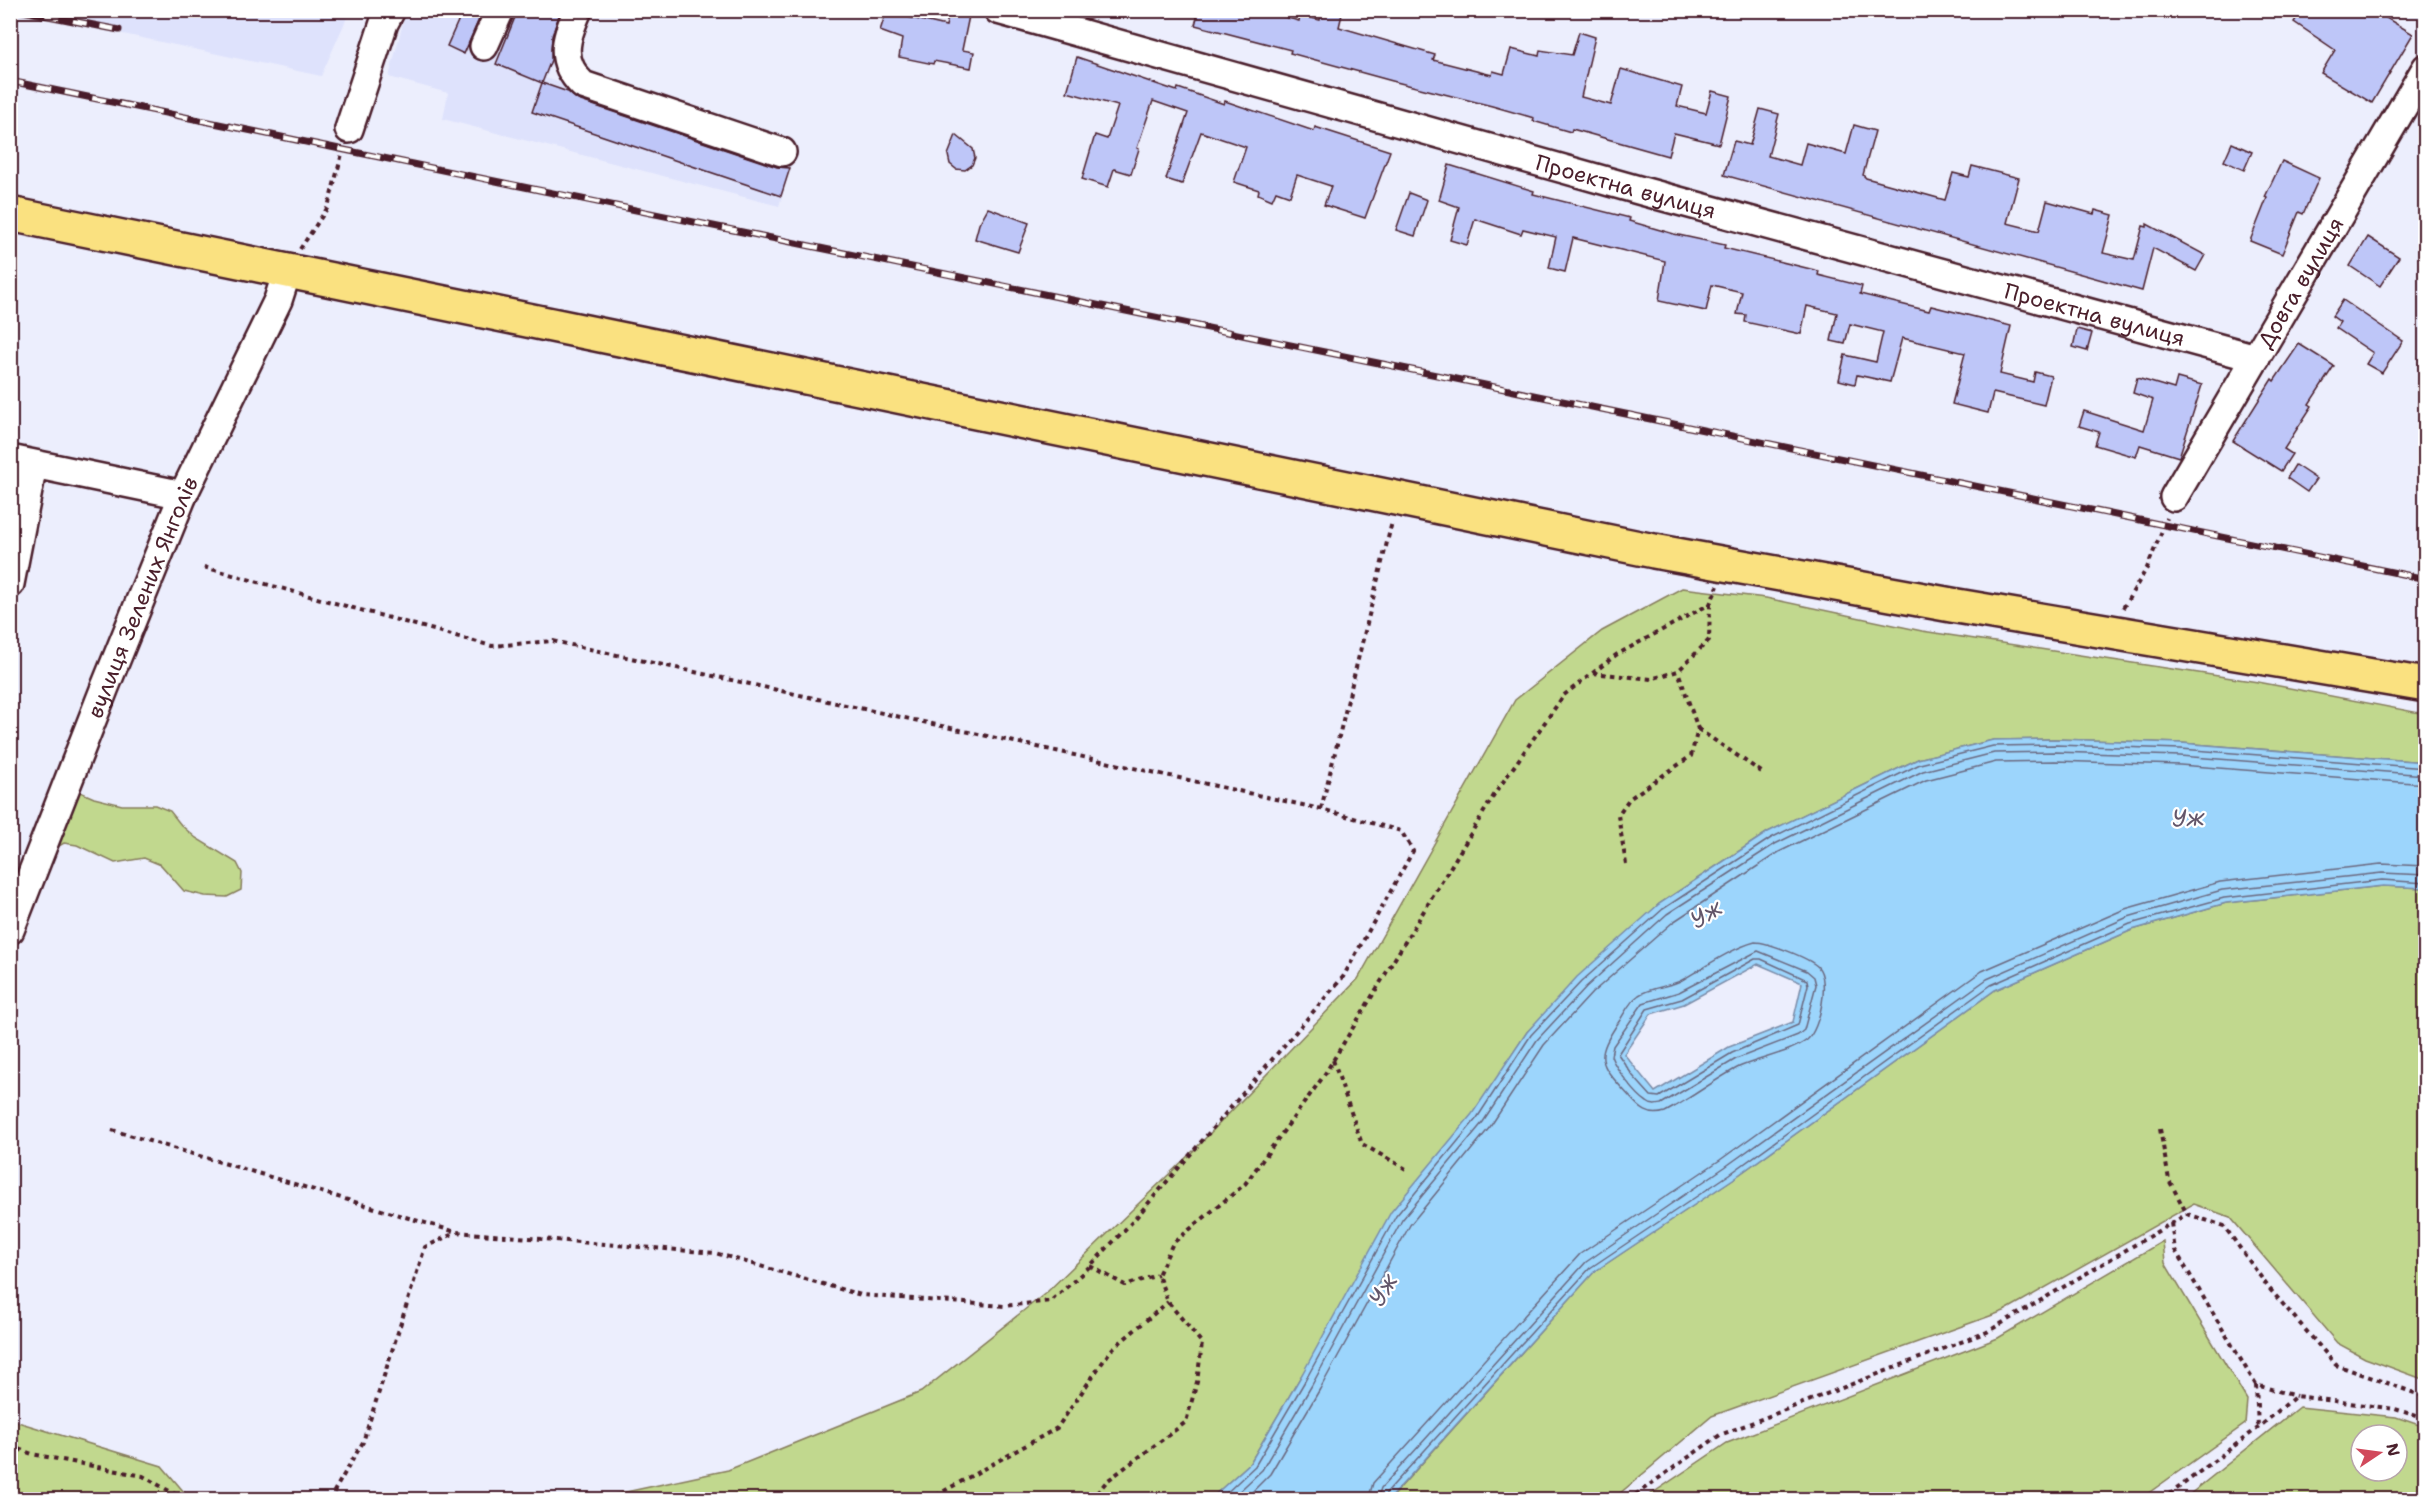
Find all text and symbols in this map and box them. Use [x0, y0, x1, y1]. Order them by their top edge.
street label: Проектна вулиця [1532, 148, 1719, 225]
street label: Довга вулиця [2251, 212, 2350, 354]
street label: Проектна вулиця [2001, 276, 2188, 353]
street label: вулиця Зелених Янголів [80, 472, 205, 722]
water label: Уж [2171, 801, 2206, 835]
water label: Уж [1684, 891, 1729, 936]
water label: Уж [1361, 1267, 1406, 1312]
north arrow [2349, 1423, 2409, 1483]
text: N [2381, 1441, 2405, 1458]

